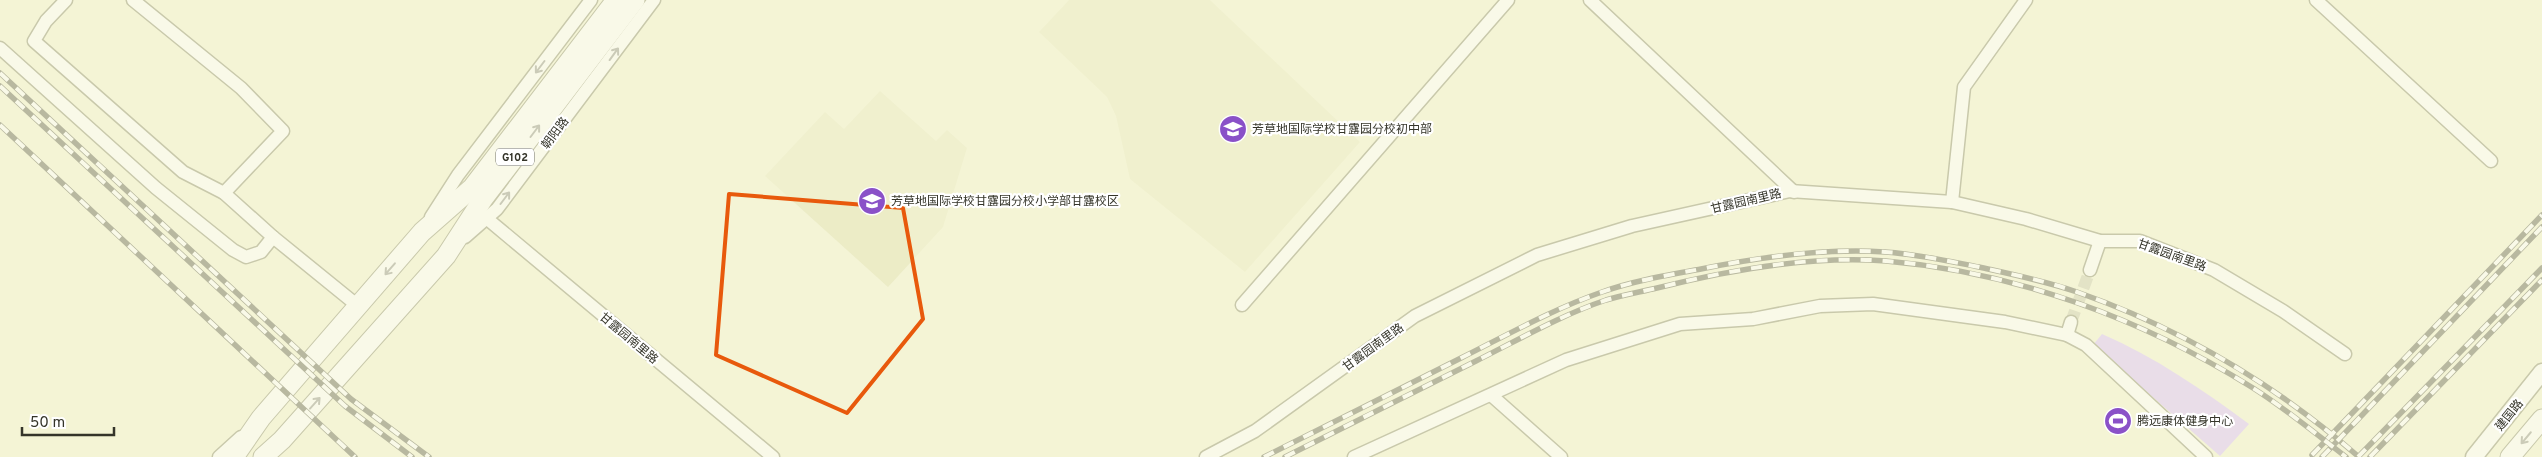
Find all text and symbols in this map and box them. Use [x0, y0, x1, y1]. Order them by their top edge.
one-way arrow [609, 48, 620, 62]
one-way arrow [535, 60, 545, 74]
street label: 朝阳路 [539, 114, 573, 153]
school or university icon: 芳草地国际学校甘露园分校初中部 [1218, 114, 1248, 144]
place label: 芳草地国际学校甘露园分校初中部 [1252, 122, 1432, 138]
one-way arrow [529, 125, 540, 138]
road number: G102 [496, 148, 534, 166]
school or university icon: 芳草地国际学校甘露园分校小学部甘露校区 [857, 186, 887, 216]
street label: 甘露园南里路 [1709, 186, 1783, 218]
one-way arrow [500, 192, 511, 205]
place label: 芳草地国际学校甘露园分校小学部甘露校区 [891, 194, 1119, 210]
street label: 甘露园南里路 [2135, 236, 2208, 276]
one-way arrow [384, 262, 396, 275]
street label: 甘露园南里路 [596, 309, 661, 368]
street label: 甘露园南里路 [1340, 320, 1407, 375]
one-way arrow [309, 397, 321, 410]
street label: 建国路 [2492, 397, 2527, 435]
scale bar [22, 404, 115, 436]
sports icon: 腾远康体健身中心 [2103, 406, 2133, 436]
text: 50 m [30, 414, 65, 433]
place label: 腾远康体健身中心 [2137, 414, 2233, 430]
one-way arrow [2521, 431, 2532, 444]

